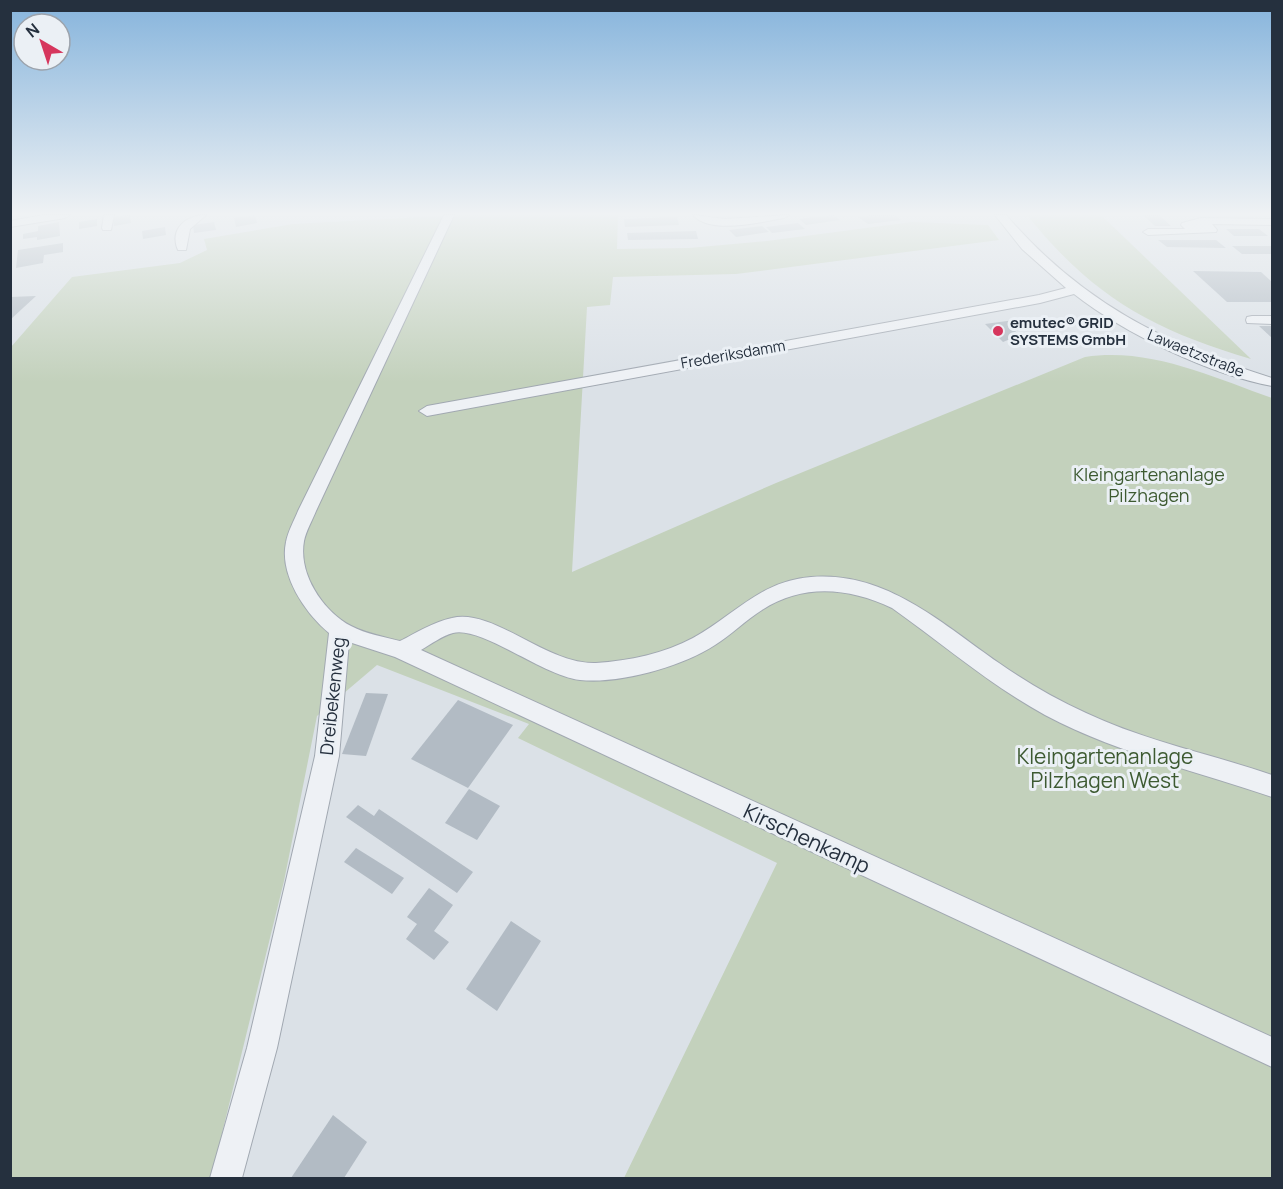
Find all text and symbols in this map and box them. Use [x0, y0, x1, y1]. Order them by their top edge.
north arrow [12, 12, 72, 72]
text: N [21, 18, 44, 43]
place label: emutec® GRID SYSTEMS GmbH [1010, 312, 1126, 350]
marker: emutec® GRID SYSTEMS GmbH [991, 324, 1005, 338]
street label: Lawaetzstraße [1144, 324, 1248, 382]
street label: Frederiksdamm [679, 334, 787, 374]
park label: Kleingartenanlage Pilzhagen [1073, 462, 1225, 507]
street label: Dreibekenweg [314, 636, 350, 756]
park label: Kleingartenanlage Pilzhagen West [1017, 742, 1193, 794]
street label: Kirschenkamp [739, 796, 875, 880]

